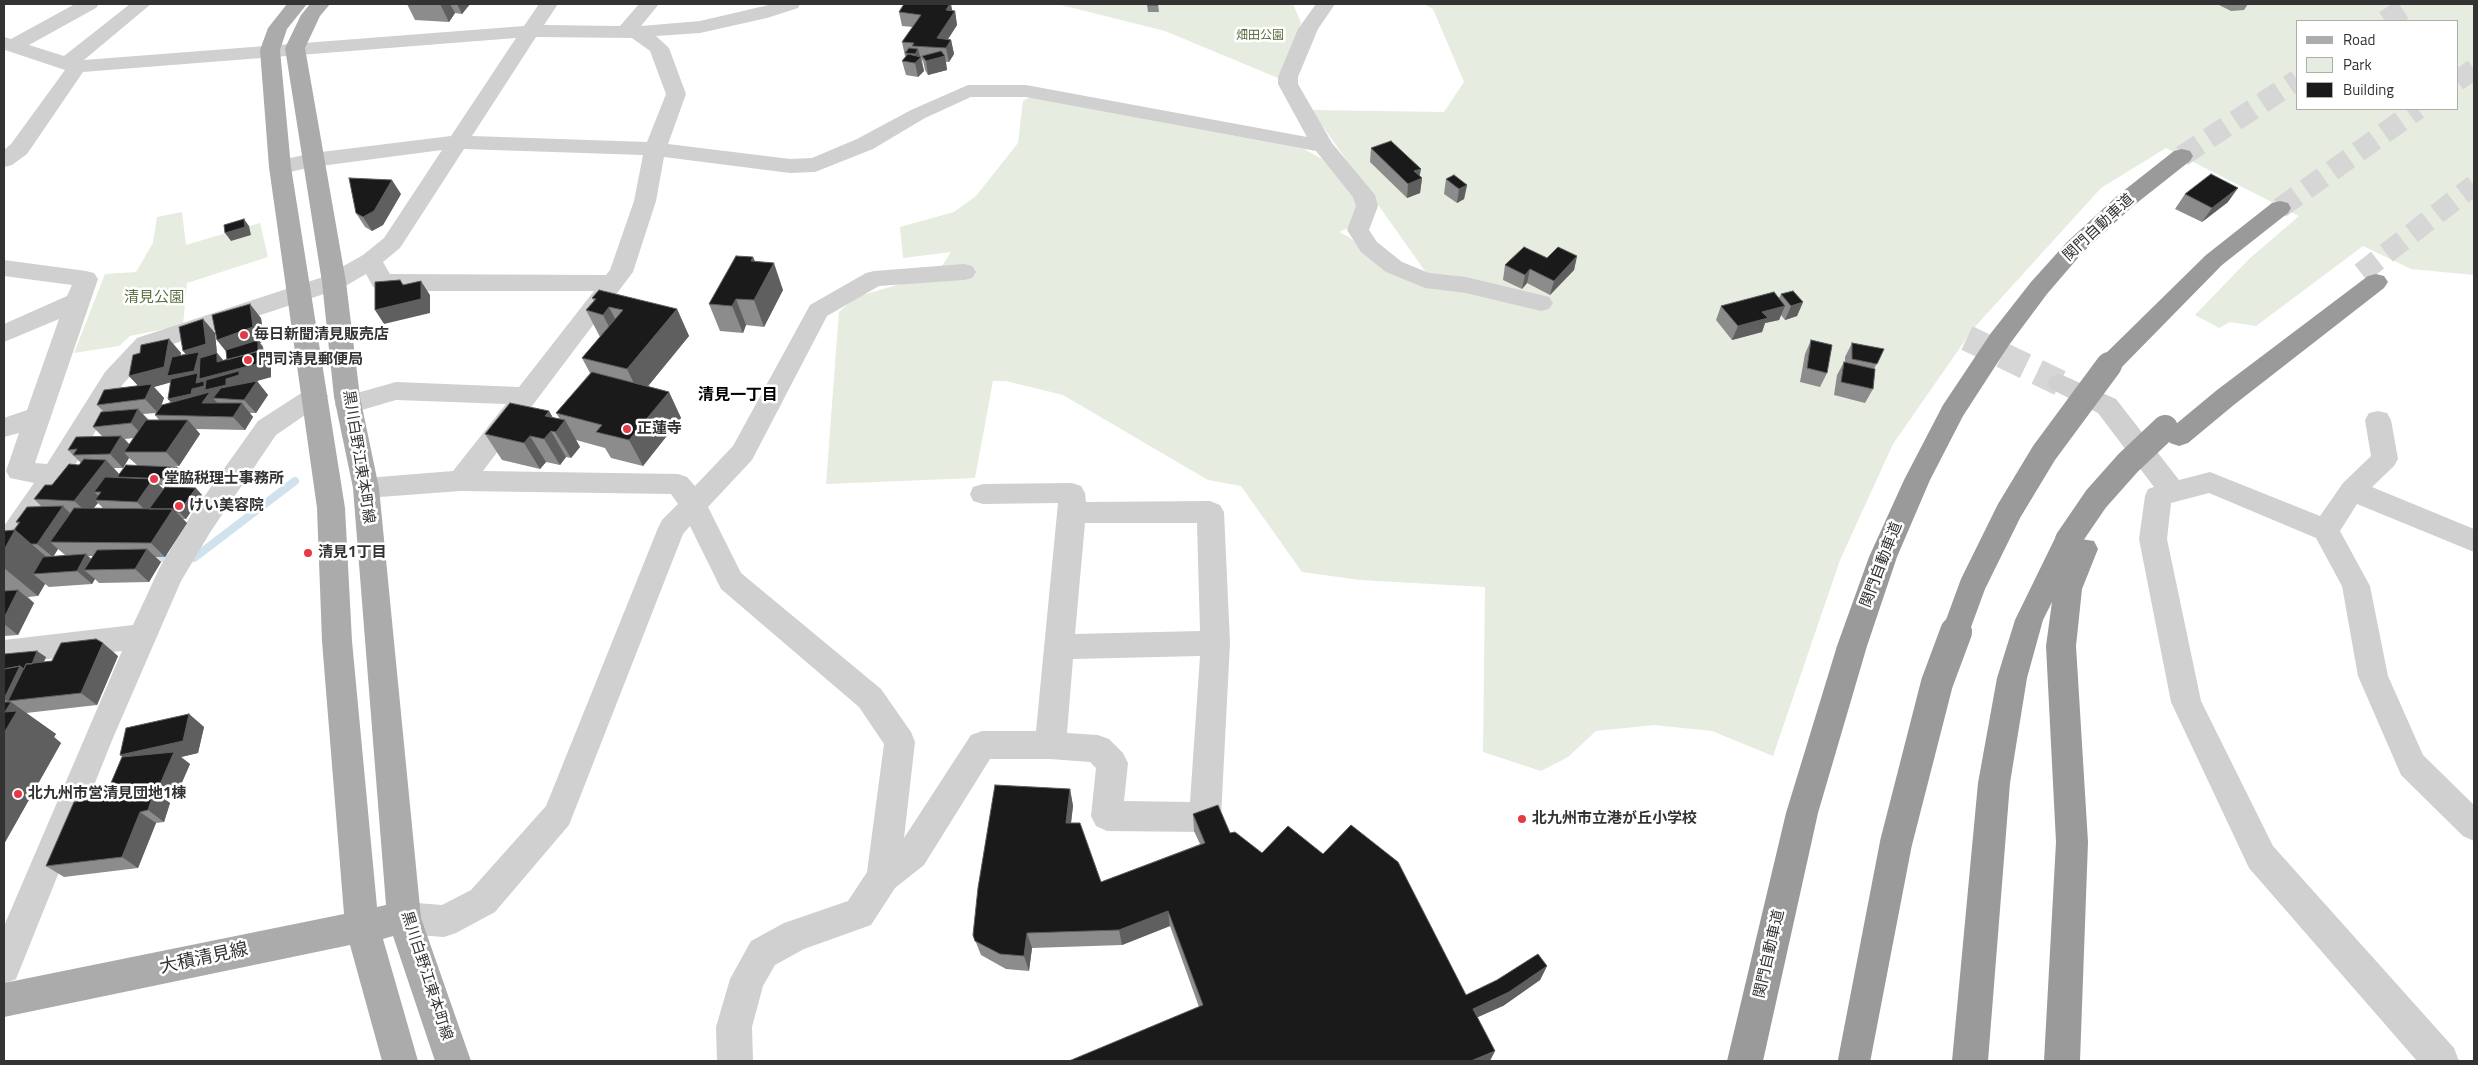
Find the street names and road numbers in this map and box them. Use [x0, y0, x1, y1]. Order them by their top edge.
street label: 関門自動車道 [2060, 191, 2138, 265]
street label: 黒川白野江東本町線 [339, 389, 377, 525]
street label: 関門自動車道 [1857, 520, 1907, 610]
street label: 関門自動車道 [1751, 908, 1789, 1000]
street label: 黒川白野江東本町線 [397, 909, 455, 1043]
street label: 大積清見線 [158, 939, 250, 979]

